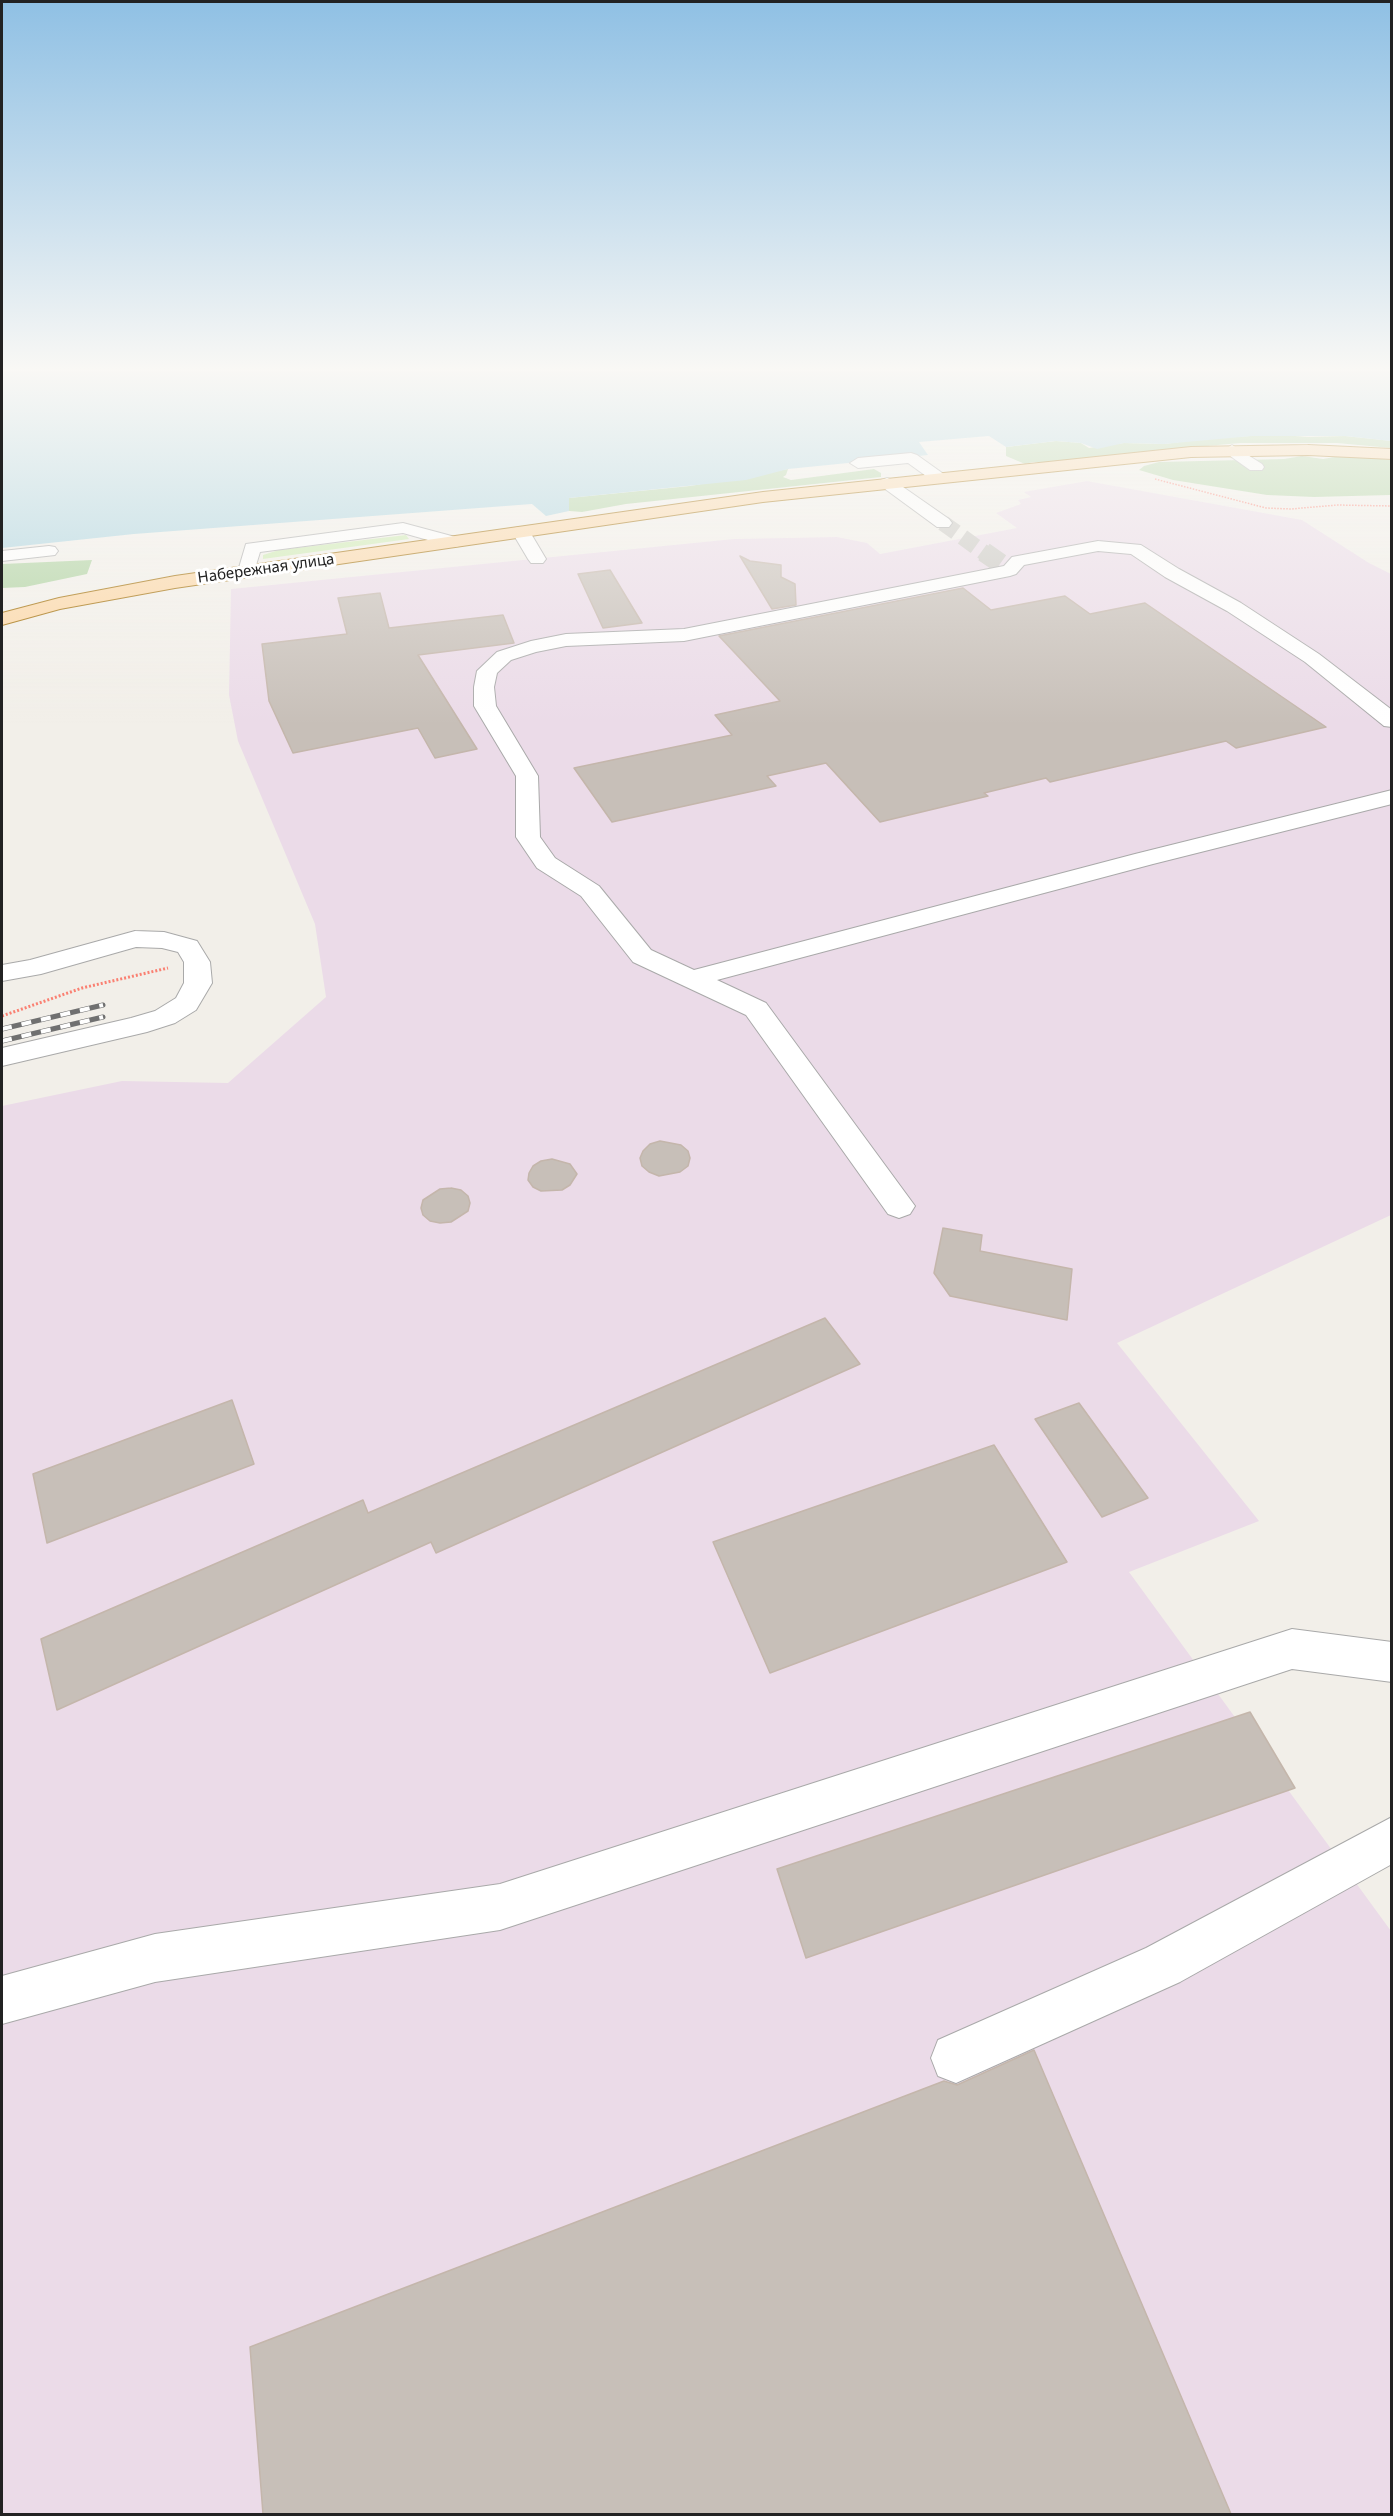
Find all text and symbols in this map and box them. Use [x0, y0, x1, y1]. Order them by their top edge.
street label: Набережная улица [197, 550, 335, 588]

